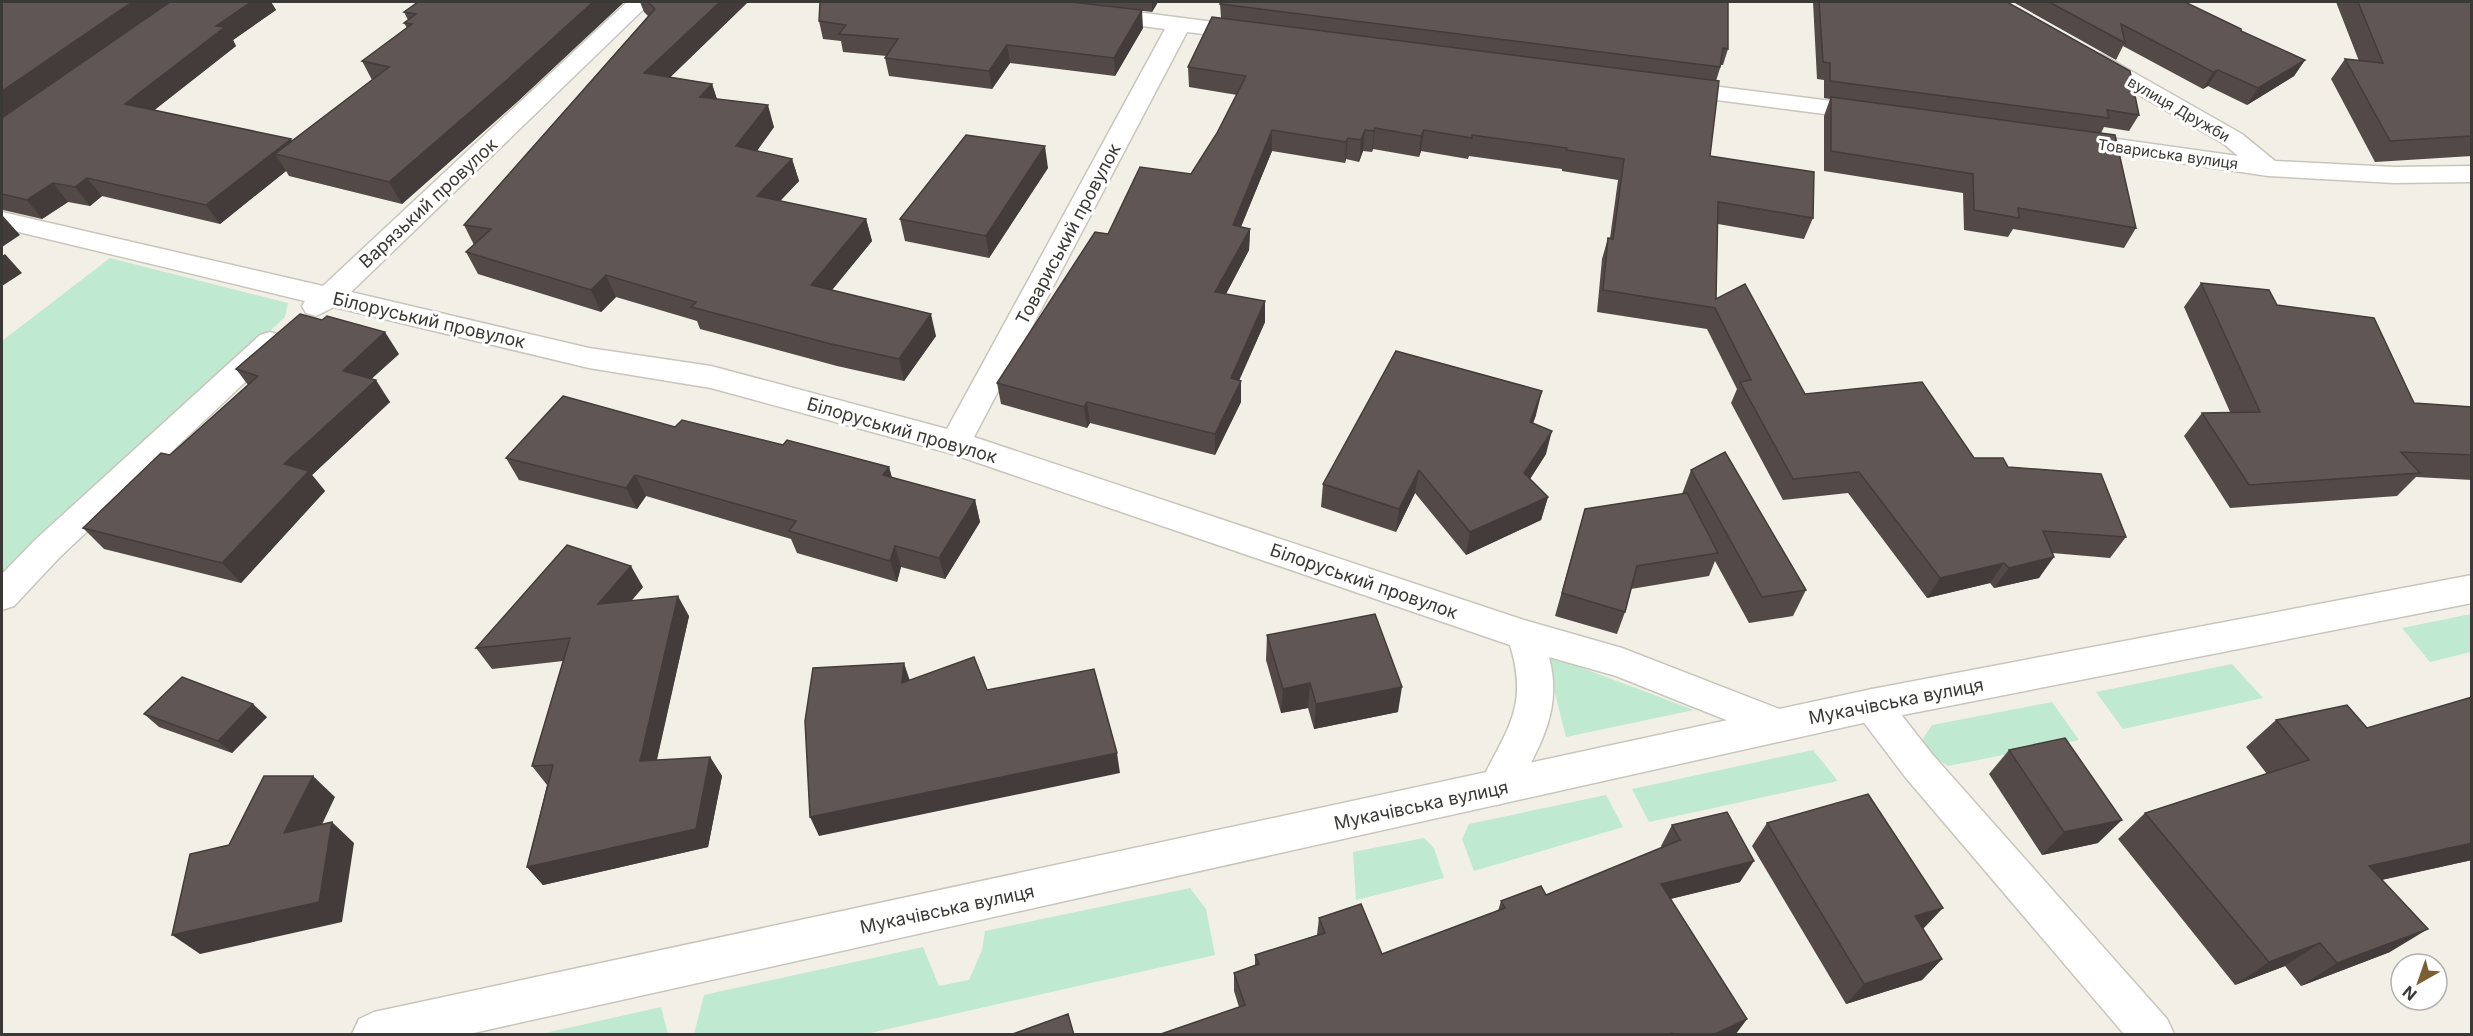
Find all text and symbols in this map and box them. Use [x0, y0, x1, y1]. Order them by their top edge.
street label: вулиця Дружби [2125, 72, 2233, 146]
street label: Варязький провулок [355, 134, 501, 272]
street label: Товариська вулиця [2097, 135, 2239, 173]
street label: Товариський провулок [1011, 140, 1125, 328]
street label: Білоруський провулок [331, 288, 527, 352]
street label: Білоруський провулок [805, 393, 1000, 467]
street label: Білоруський провулок [1268, 539, 1461, 623]
street label: Мукачівська вулиця [1807, 674, 1985, 728]
street label: Мукачівська вулиця [1332, 776, 1510, 834]
street label: Мукачівська вулиця [858, 880, 1036, 938]
north arrow [2389, 952, 2449, 1012]
text: N [2398, 982, 2420, 1005]

